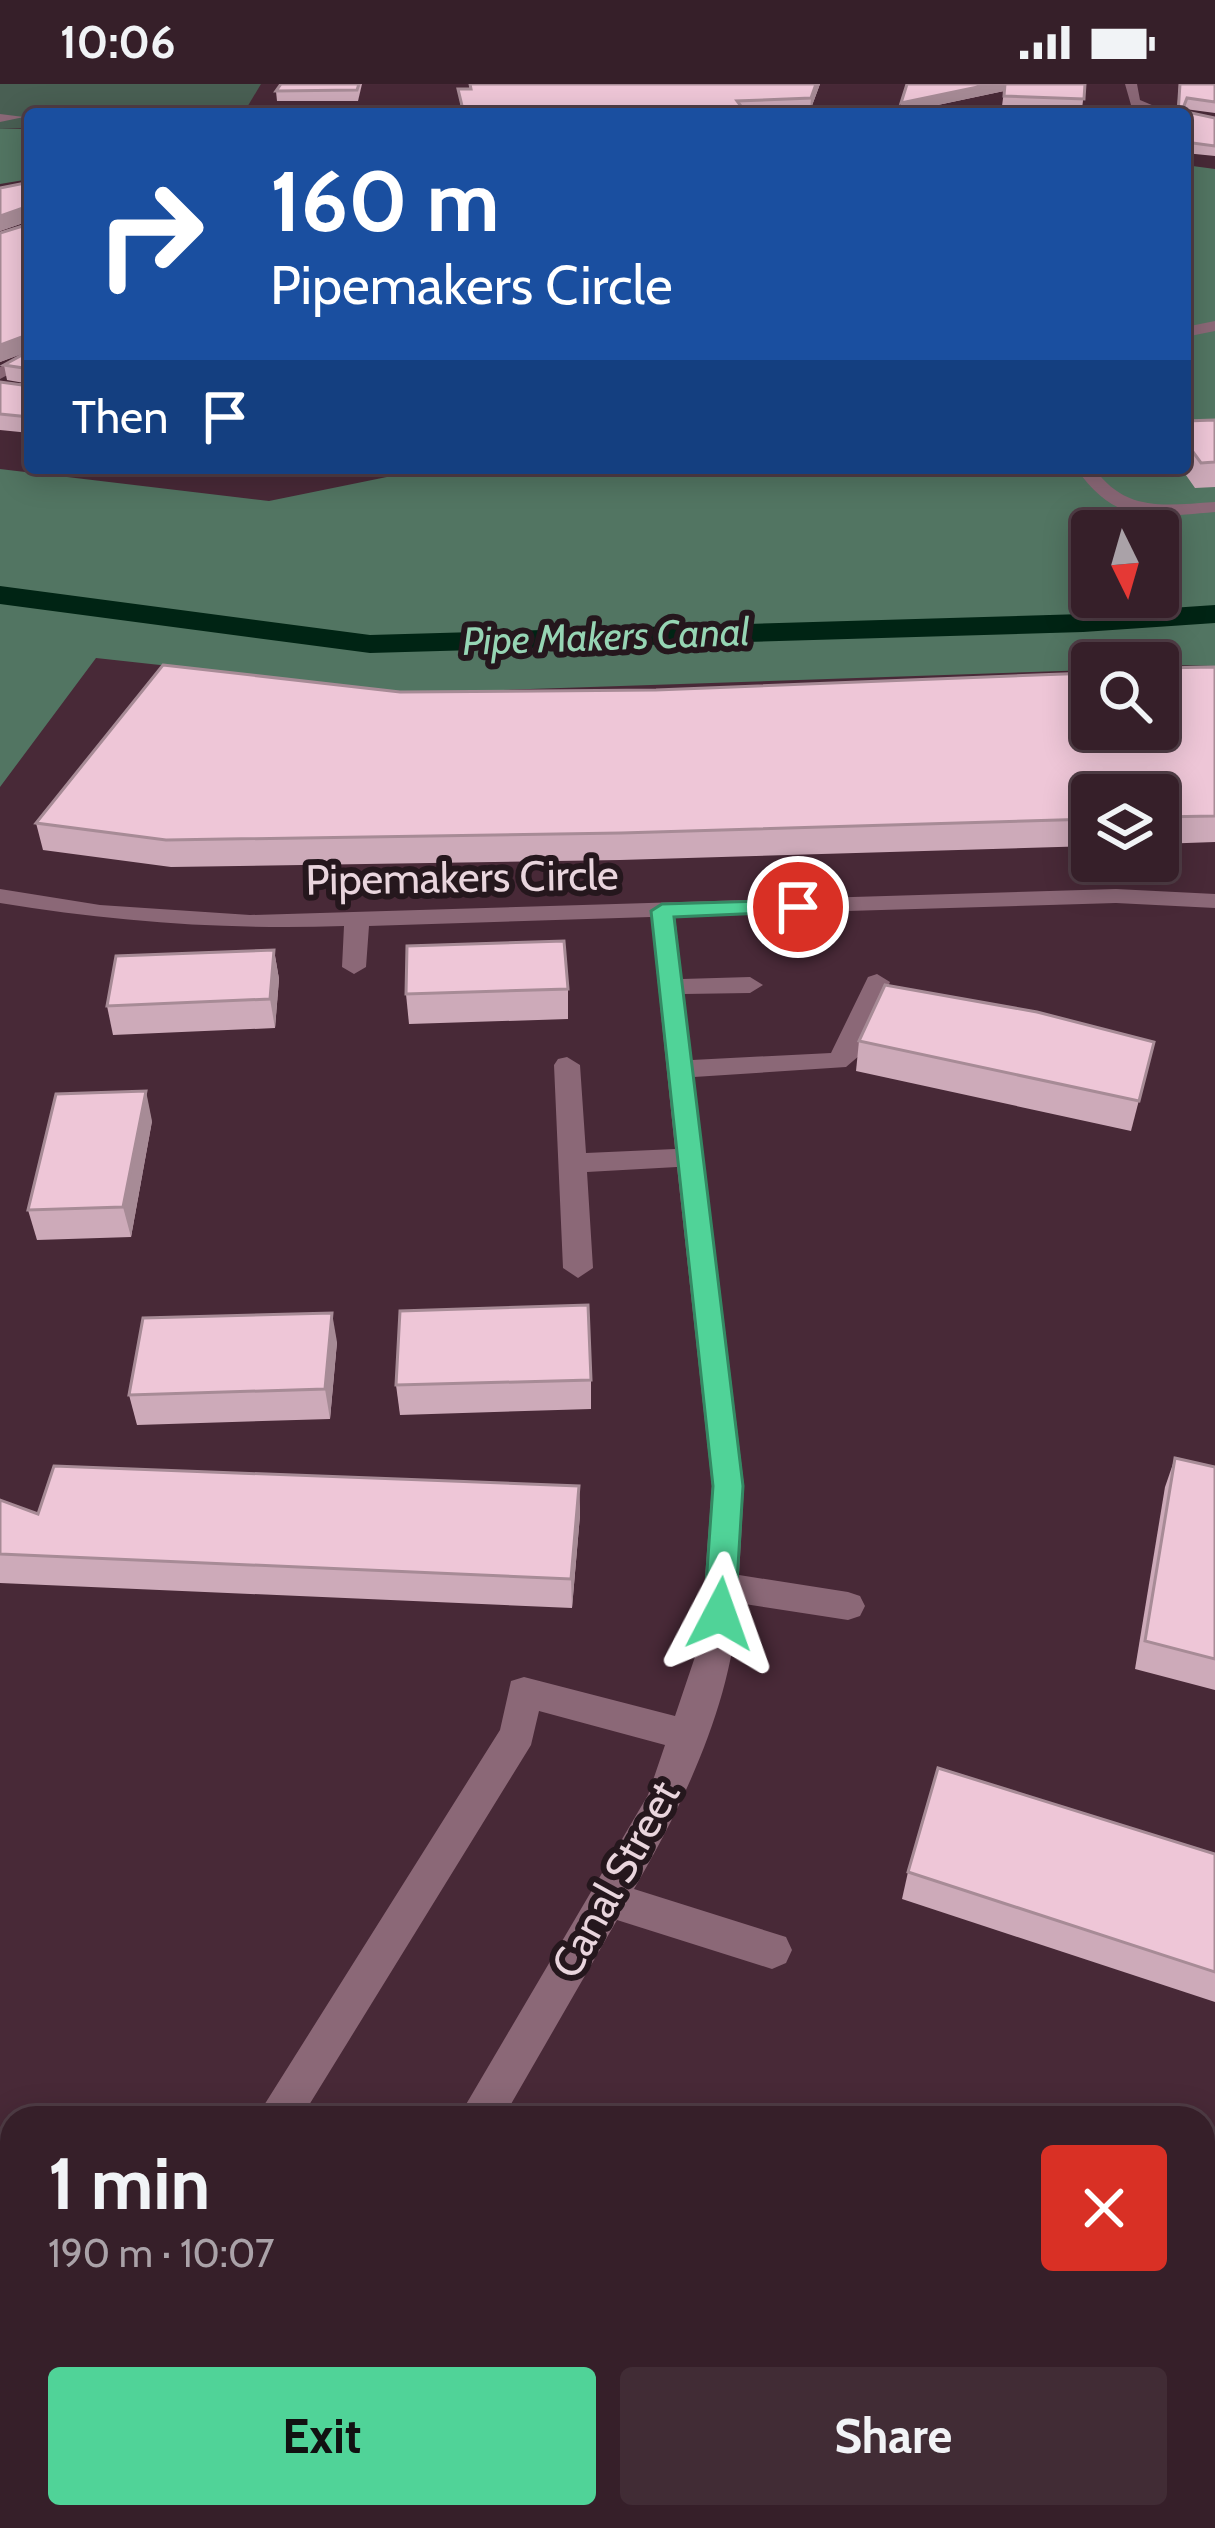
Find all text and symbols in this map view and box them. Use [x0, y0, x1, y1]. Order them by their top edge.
text: 10:06 [60, 15, 175, 69]
text: 160 m [270, 150, 499, 252]
icon: right [72, 156, 228, 312]
text: Pipemakers Circle [270, 252, 673, 318]
icon: arrive [192, 384, 258, 450]
text: Then [72, 390, 168, 444]
north arrow [1071, 510, 1179, 618]
map controls [1071, 510, 1179, 882]
water label: Pipe Makers Canal [461, 607, 751, 665]
button: search [1071, 642, 1179, 750]
button: layers [1071, 774, 1179, 882]
street label: Pipemakers Circle [305, 848, 619, 906]
pin [747, 856, 849, 958]
icon: arrive [765, 874, 831, 940]
position arrow [657, 1551, 783, 1677]
street label: Canal Street [540, 1772, 690, 1986]
text: 1 min [48, 2140, 210, 2227]
button: close [1041, 2145, 1167, 2271]
text: 190 m · 10:07 [48, 2229, 274, 2277]
button: Exit [48, 2367, 596, 2505]
button: Share [620, 2367, 1167, 2505]

